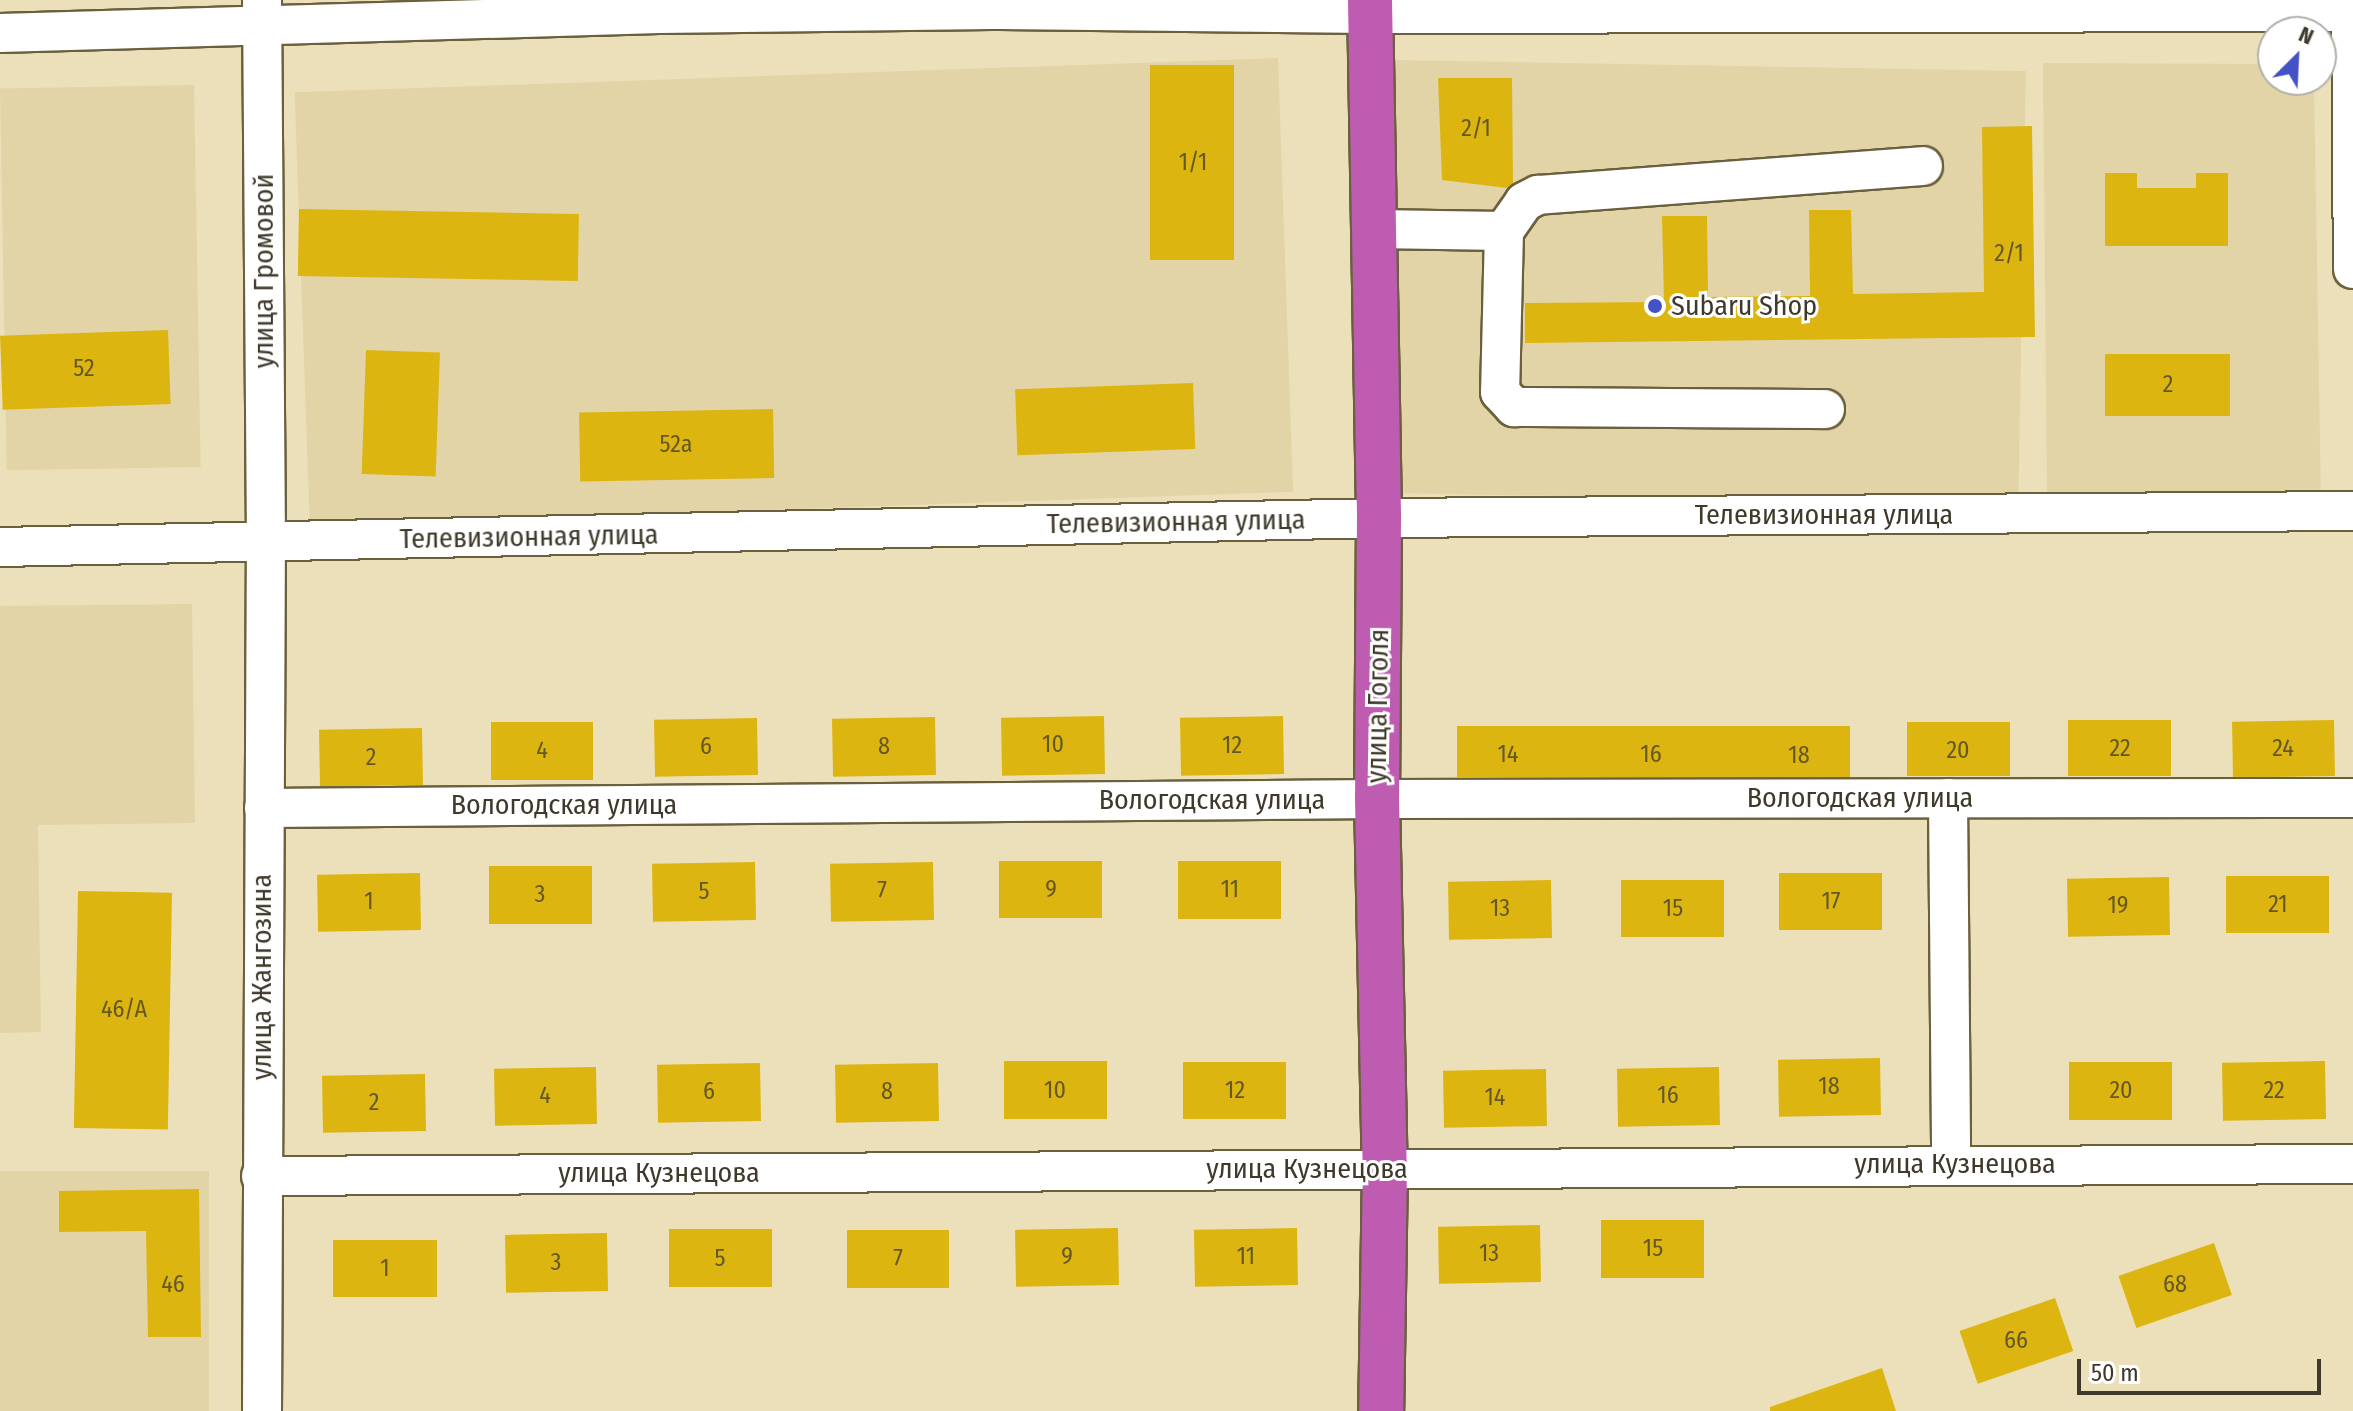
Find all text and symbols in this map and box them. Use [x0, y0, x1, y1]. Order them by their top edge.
north arrow [2257, 16, 2337, 96]
text: N [2295, 20, 2318, 50]
house number: 2/1 [1461, 115, 1491, 143]
house number: 1/1 [1179, 149, 1207, 177]
street label: улица Громовой [247, 174, 281, 368]
house number: 2/1 [1994, 240, 2024, 268]
place label: Subaru Shop [1671, 289, 1817, 323]
marker: Subaru Shop [1646, 297, 1664, 315]
house number: 52 [73, 355, 95, 383]
house number: 2 [2163, 371, 2173, 399]
house number: 52а [660, 431, 692, 459]
street label: Телевизионная улица [1695, 498, 1953, 532]
street label: Телевизионная улица [1046, 503, 1306, 541]
street label: Телевизионная улица [399, 518, 659, 556]
street label: улица Гоголя [1360, 629, 1396, 783]
house number: 10 [1042, 731, 1064, 759]
house number: 12 [1222, 732, 1242, 760]
house number: 6 [700, 733, 712, 761]
house number: 8 [878, 733, 890, 761]
house number: 22 [2109, 735, 2131, 763]
house number: 24 [2272, 735, 2294, 763]
house number: 4 [536, 737, 548, 765]
house number: 20 [1946, 737, 1970, 765]
house number: 14 [1498, 741, 1518, 769]
house number: 16 [1640, 741, 1662, 769]
house number: 18 [1788, 742, 1810, 770]
house number: 2 [366, 744, 376, 772]
street label: Вологодская улица [1747, 781, 1973, 815]
street label: Вологодская улица [1099, 783, 1325, 817]
street label: Вологодская улица [451, 788, 677, 822]
street label: улица Жангозина [245, 874, 279, 1080]
house number: 9 [1045, 876, 1057, 904]
house number: 11 [1221, 876, 1239, 904]
house number: 7 [877, 877, 887, 905]
house number: 5 [698, 878, 710, 906]
house number: 3 [535, 881, 545, 909]
house number: 1 [364, 888, 374, 916]
house number: 17 [1821, 888, 1841, 916]
house number: 21 [2268, 891, 2288, 919]
house number: 19 [2107, 892, 2129, 920]
house number: 13 [1490, 895, 1510, 923]
house number: 15 [1663, 895, 1683, 923]
house number: 46/А [101, 996, 147, 1024]
house number: 18 [1818, 1073, 1840, 1101]
house number: 10 [1044, 1077, 1066, 1105]
house number: 12 [1225, 1077, 1245, 1105]
house number: 20 [2109, 1077, 2133, 1105]
house number: 22 [2263, 1077, 2285, 1105]
house number: 6 [703, 1078, 715, 1106]
house number: 8 [881, 1078, 893, 1106]
house number: 4 [539, 1082, 551, 1110]
house number: 16 [1657, 1082, 1679, 1110]
house number: 14 [1485, 1084, 1505, 1112]
house number: 2 [369, 1089, 379, 1117]
street label: улица Кузнецова [1854, 1147, 2056, 1181]
street label: улица Кузнецова [1206, 1152, 1408, 1186]
street label: улица Кузнецова [558, 1156, 760, 1190]
house number: 15 [1643, 1235, 1663, 1263]
house number: 13 [1479, 1240, 1499, 1268]
house number: 9 [1061, 1243, 1073, 1271]
house number: 11 [1237, 1243, 1255, 1271]
house number: 5 [714, 1245, 726, 1273]
house number: 7 [893, 1245, 903, 1273]
house number: 3 [551, 1249, 561, 1277]
house number: 1 [380, 1255, 390, 1283]
house number: 46 [161, 1271, 185, 1299]
house number: 68 [2163, 1271, 2187, 1299]
house number: 66 [2004, 1327, 2028, 1355]
scale bar [2081, 1343, 2325, 1393]
text: 50 m [2091, 1359, 2139, 1387]

